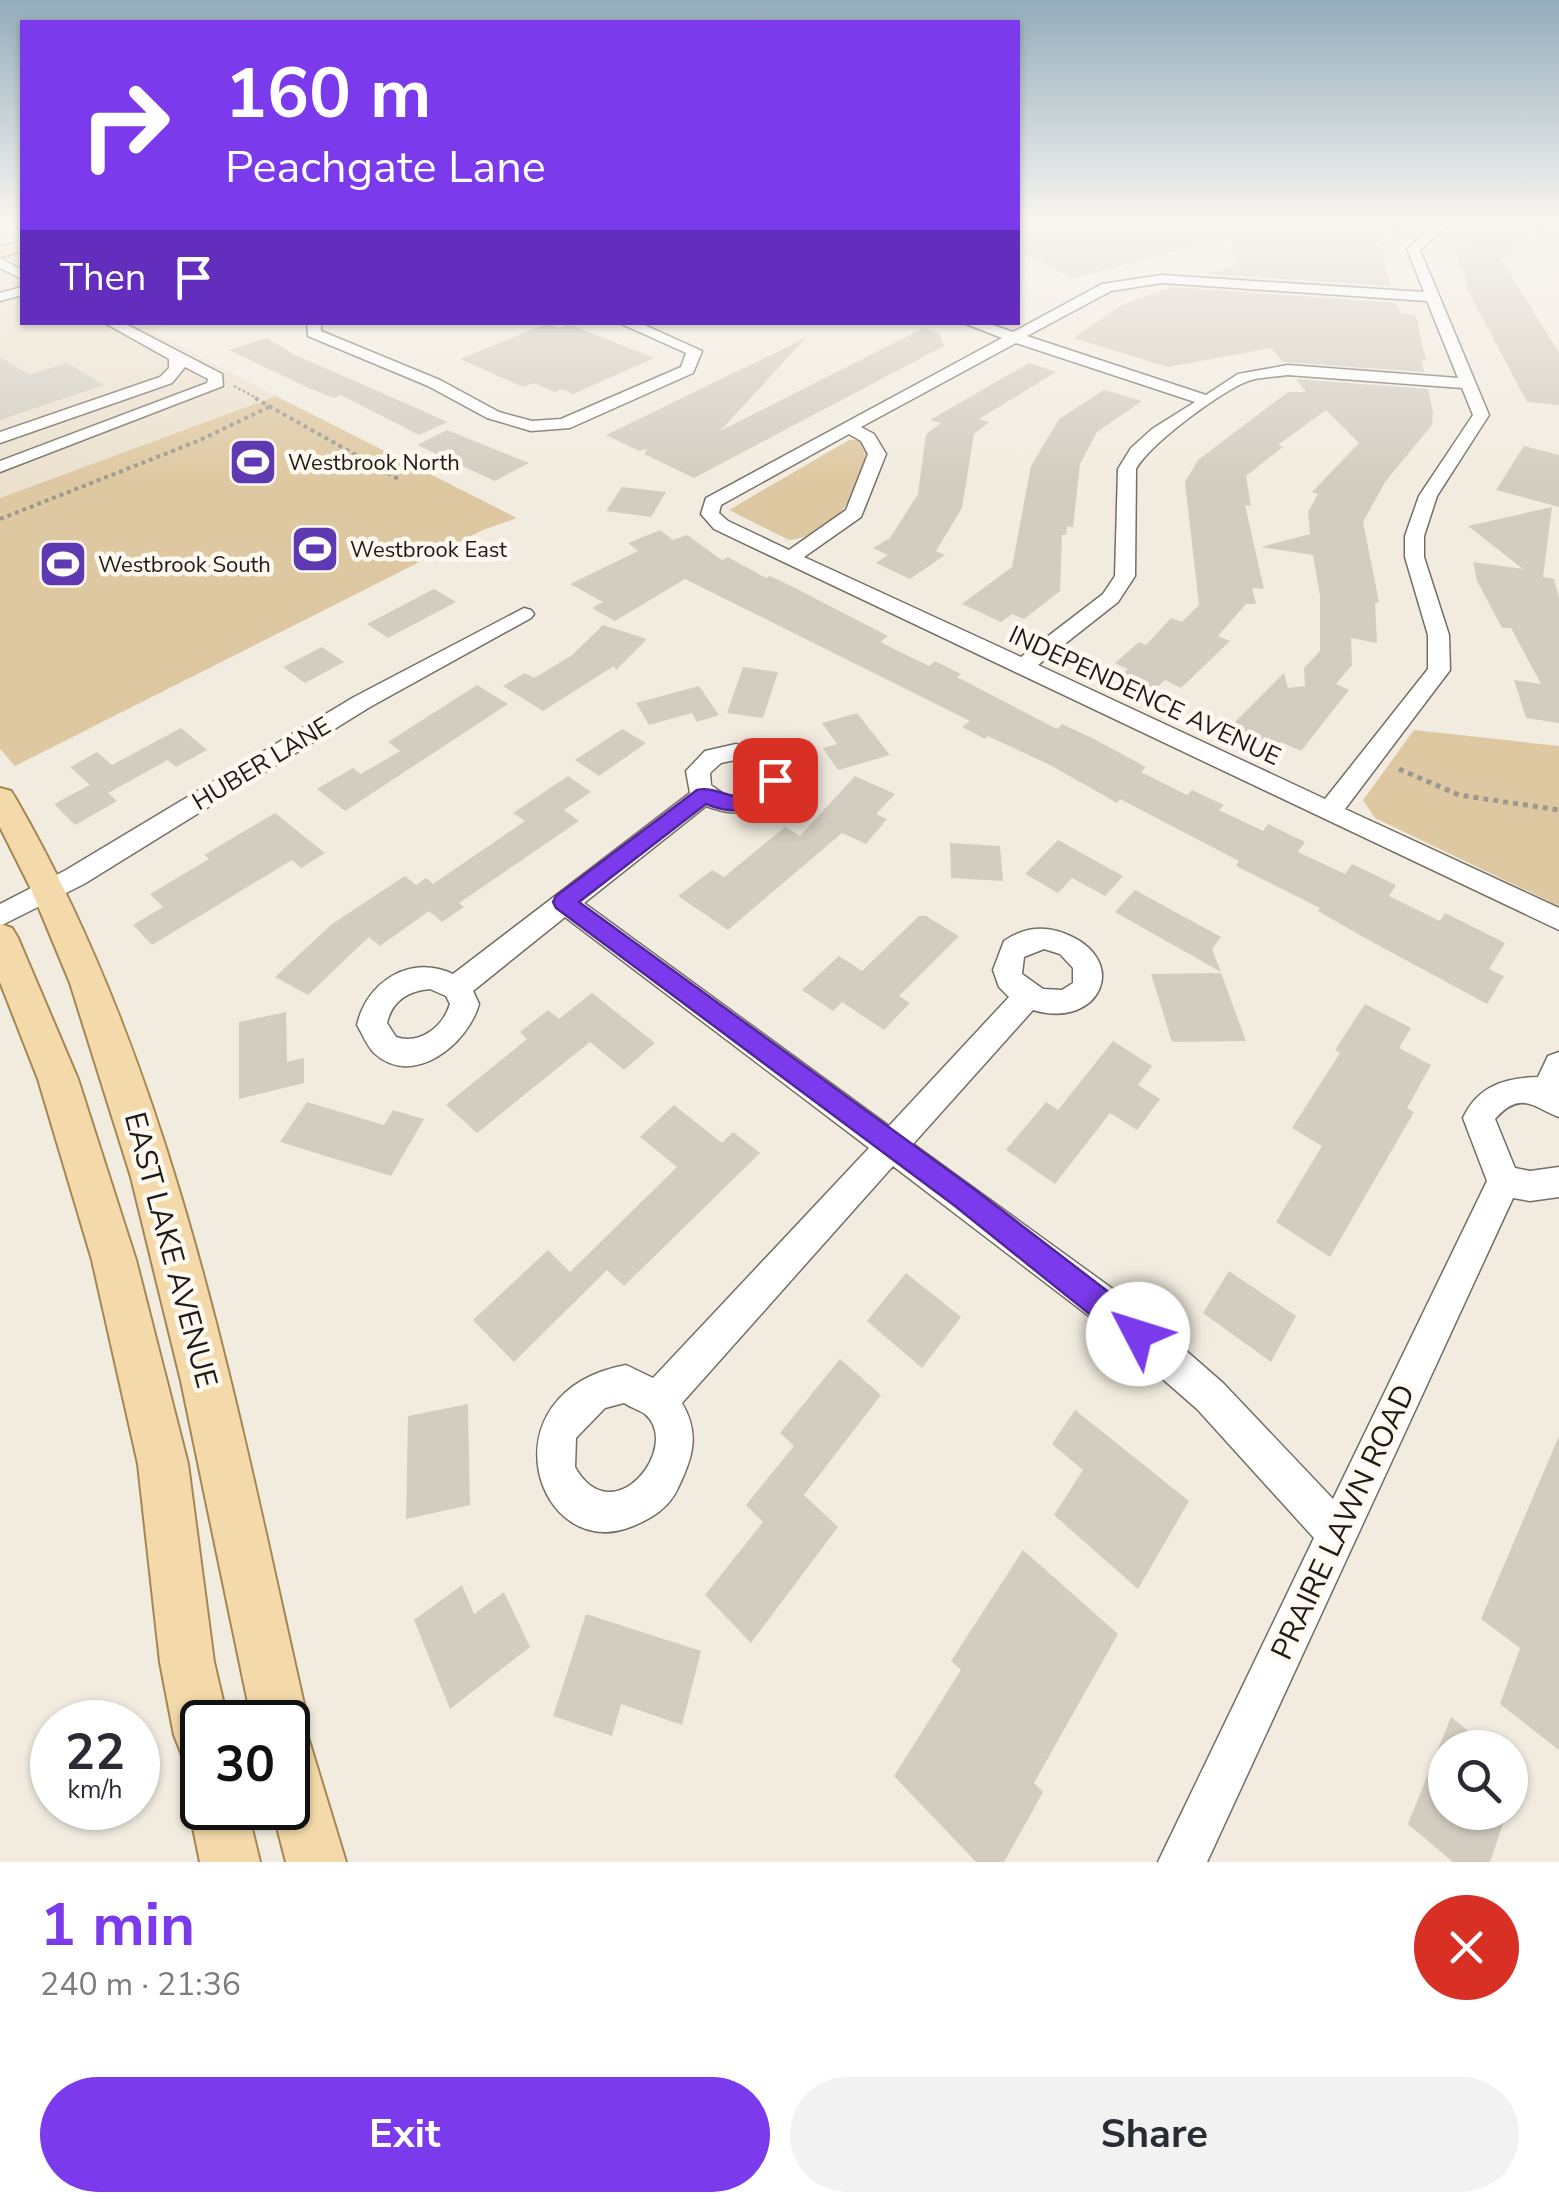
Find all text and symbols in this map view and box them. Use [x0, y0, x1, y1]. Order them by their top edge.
text: 160 m [225, 46, 431, 142]
icon: right [60, 60, 190, 190]
text: Peachgate Lane [225, 137, 546, 198]
icon: arrive [166, 250, 221, 305]
text: Then [60, 252, 146, 303]
sports icon: Westbrook North [227, 436, 279, 488]
place label: Westbrook North [288, 448, 460, 478]
sports icon: Westbrook East [289, 523, 341, 575]
place label: Westbrook East [350, 535, 507, 565]
sports icon: Westbrook South [37, 538, 89, 590]
place label: Westbrook South [98, 550, 271, 580]
street label: INDEPENDENCE AVENUE [1003, 618, 1286, 774]
street label: HUBER LANE [186, 709, 337, 819]
pin [733, 738, 818, 823]
icon: arrive [748, 753, 803, 808]
street label: EAST LAKE AVENUE [114, 1108, 227, 1393]
position arrow [1086, 1282, 1190, 1386]
street label: PRAIRE LAWN ROAD [1262, 1378, 1425, 1666]
speed limit sign: 30 [180, 1700, 310, 1830]
text: 22 [65, 1718, 125, 1787]
map controls [1428, 1730, 1528, 1830]
button: search [1428, 1730, 1528, 1830]
text: km/h [67, 1773, 123, 1807]
text: 1 min [40, 1884, 195, 1966]
button: close [1414, 1895, 1519, 2000]
text: 240 m · 21:36 [40, 1963, 241, 2006]
button: Exit [40, 2077, 770, 2192]
button: Share [790, 2077, 1519, 2192]

